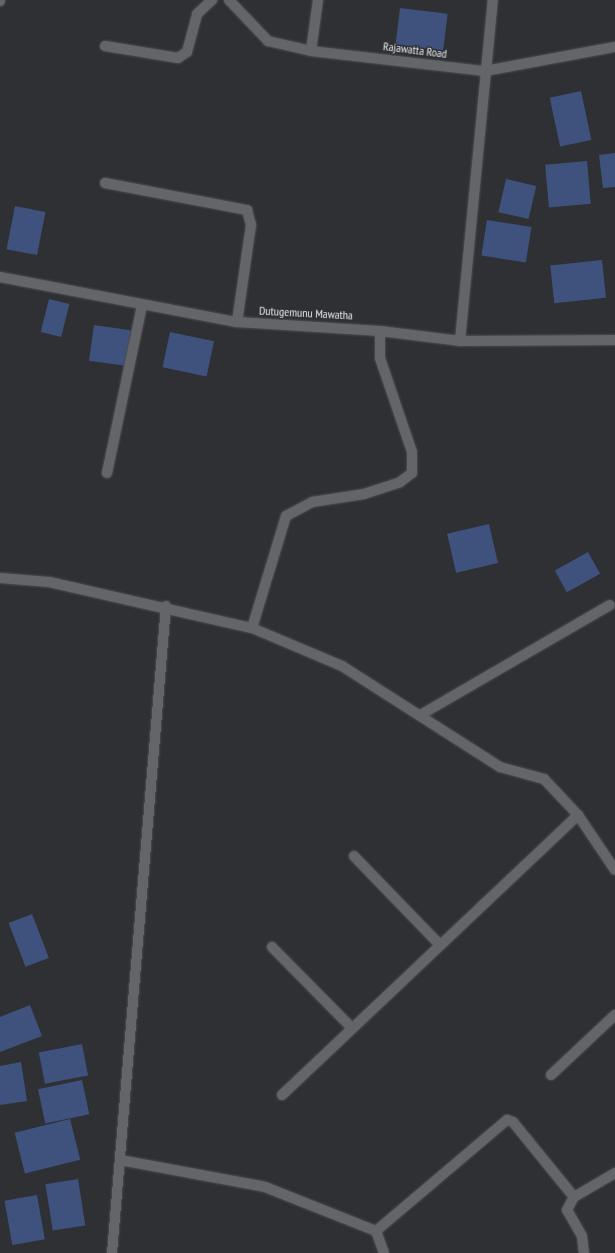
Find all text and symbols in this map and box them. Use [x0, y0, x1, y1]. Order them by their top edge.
street label: Rajawatta Road [382, 39, 448, 61]
street label: Dutugemunu Mawatha [259, 303, 353, 323]

